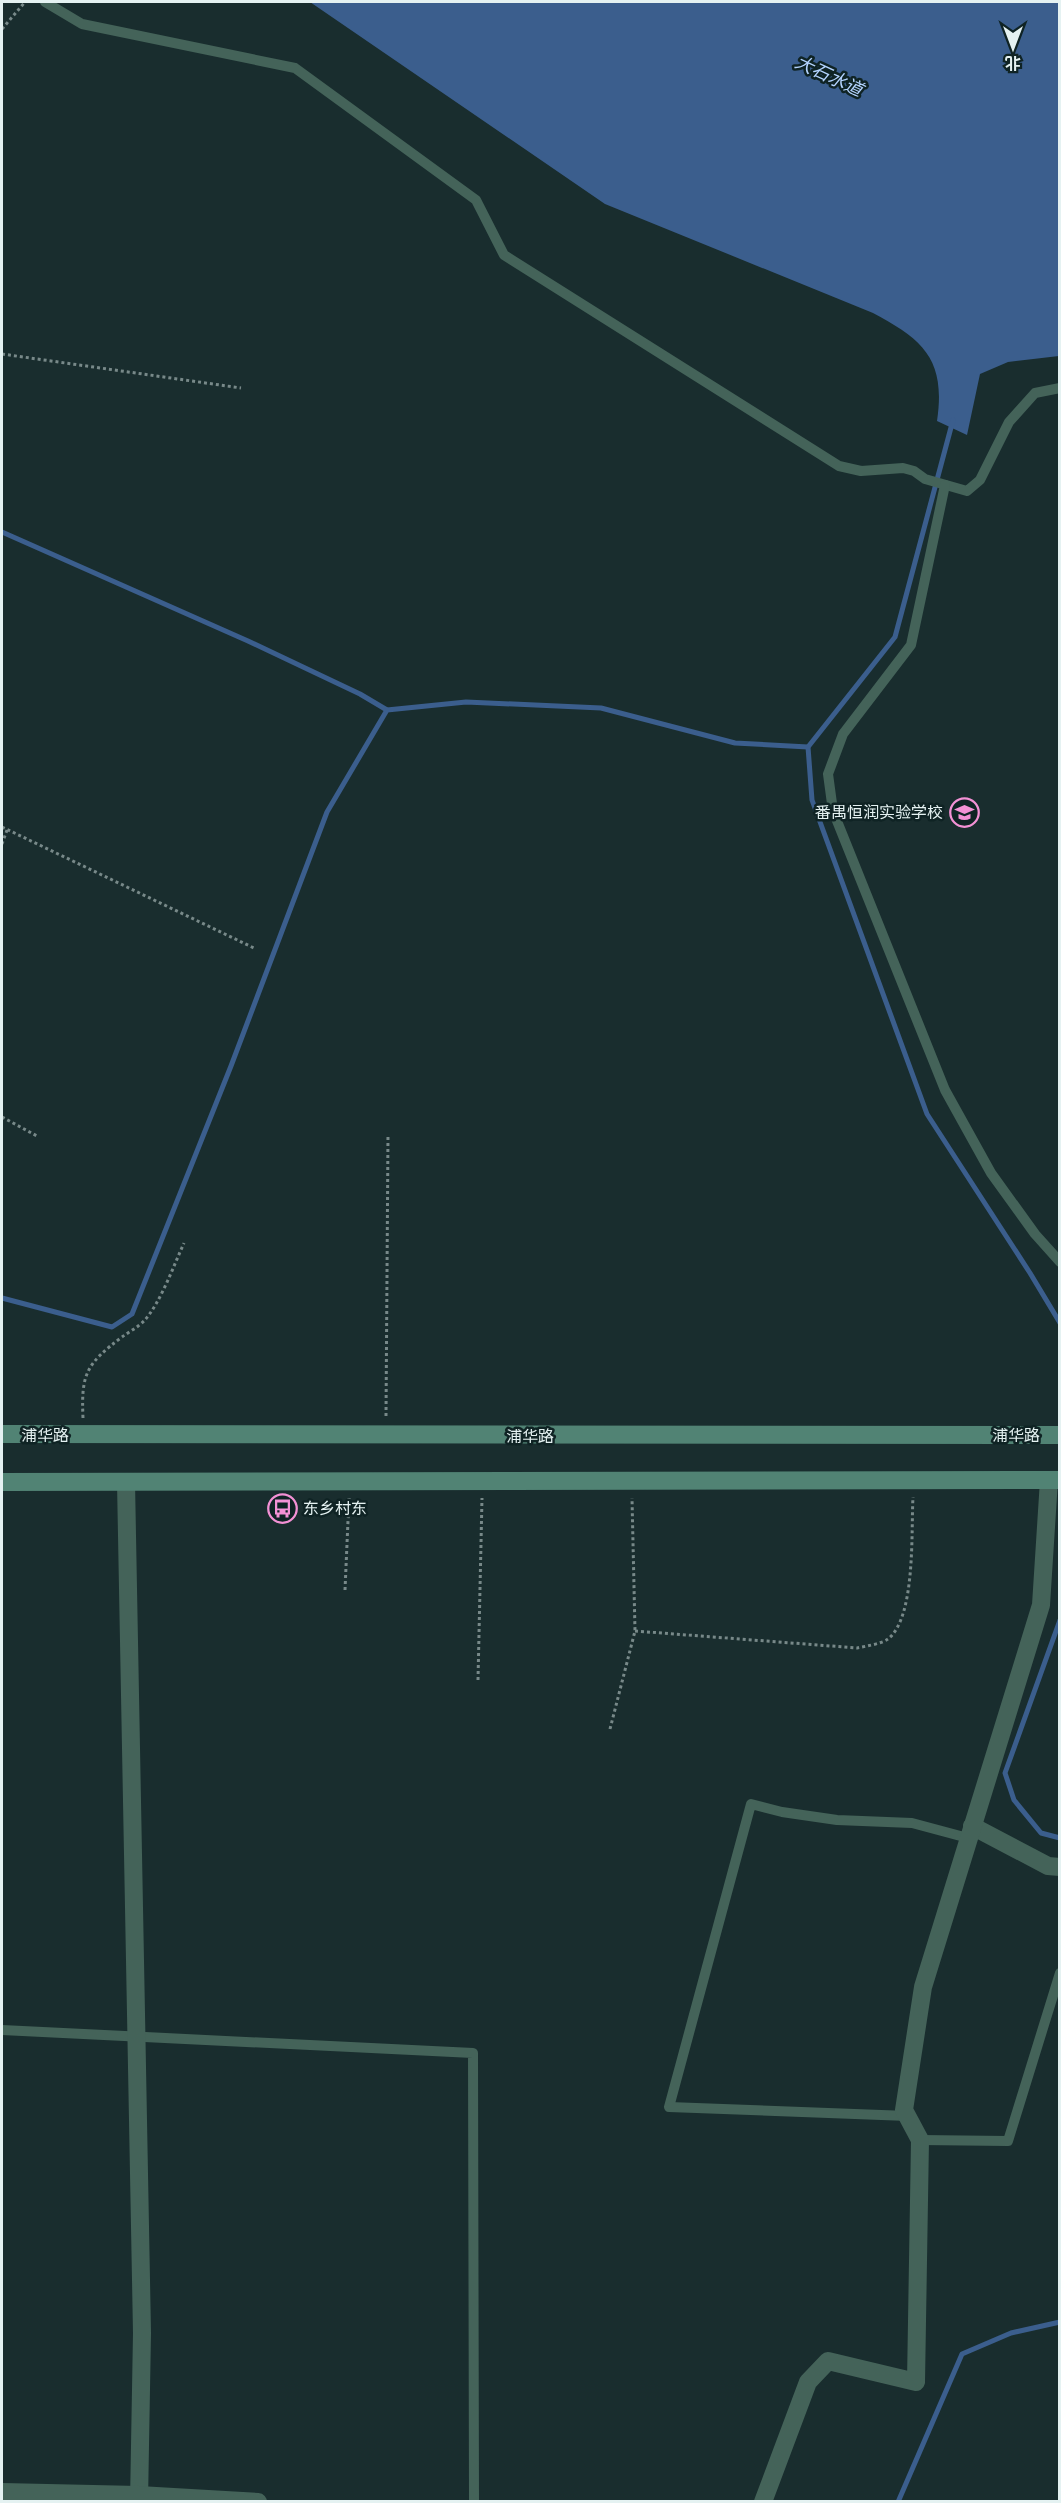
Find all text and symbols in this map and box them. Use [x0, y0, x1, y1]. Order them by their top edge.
north arrow [983, 18, 1043, 78]
water label: 大石水道 [792, 49, 870, 102]
text: 北 [1005, 52, 1021, 74]
school or university icon: 番禺恒润实验学校 [948, 796, 980, 828]
place label: 番禺恒润实验学校 [815, 801, 943, 823]
street label: 浦华路 [21, 1424, 69, 1446]
street label: 浦华路 [992, 1424, 1040, 1446]
street label: 浦华路 [506, 1425, 554, 1447]
bus stop icon: 东乡村东 [266, 1492, 298, 1524]
place label: 东乡村东 [303, 1497, 367, 1519]

